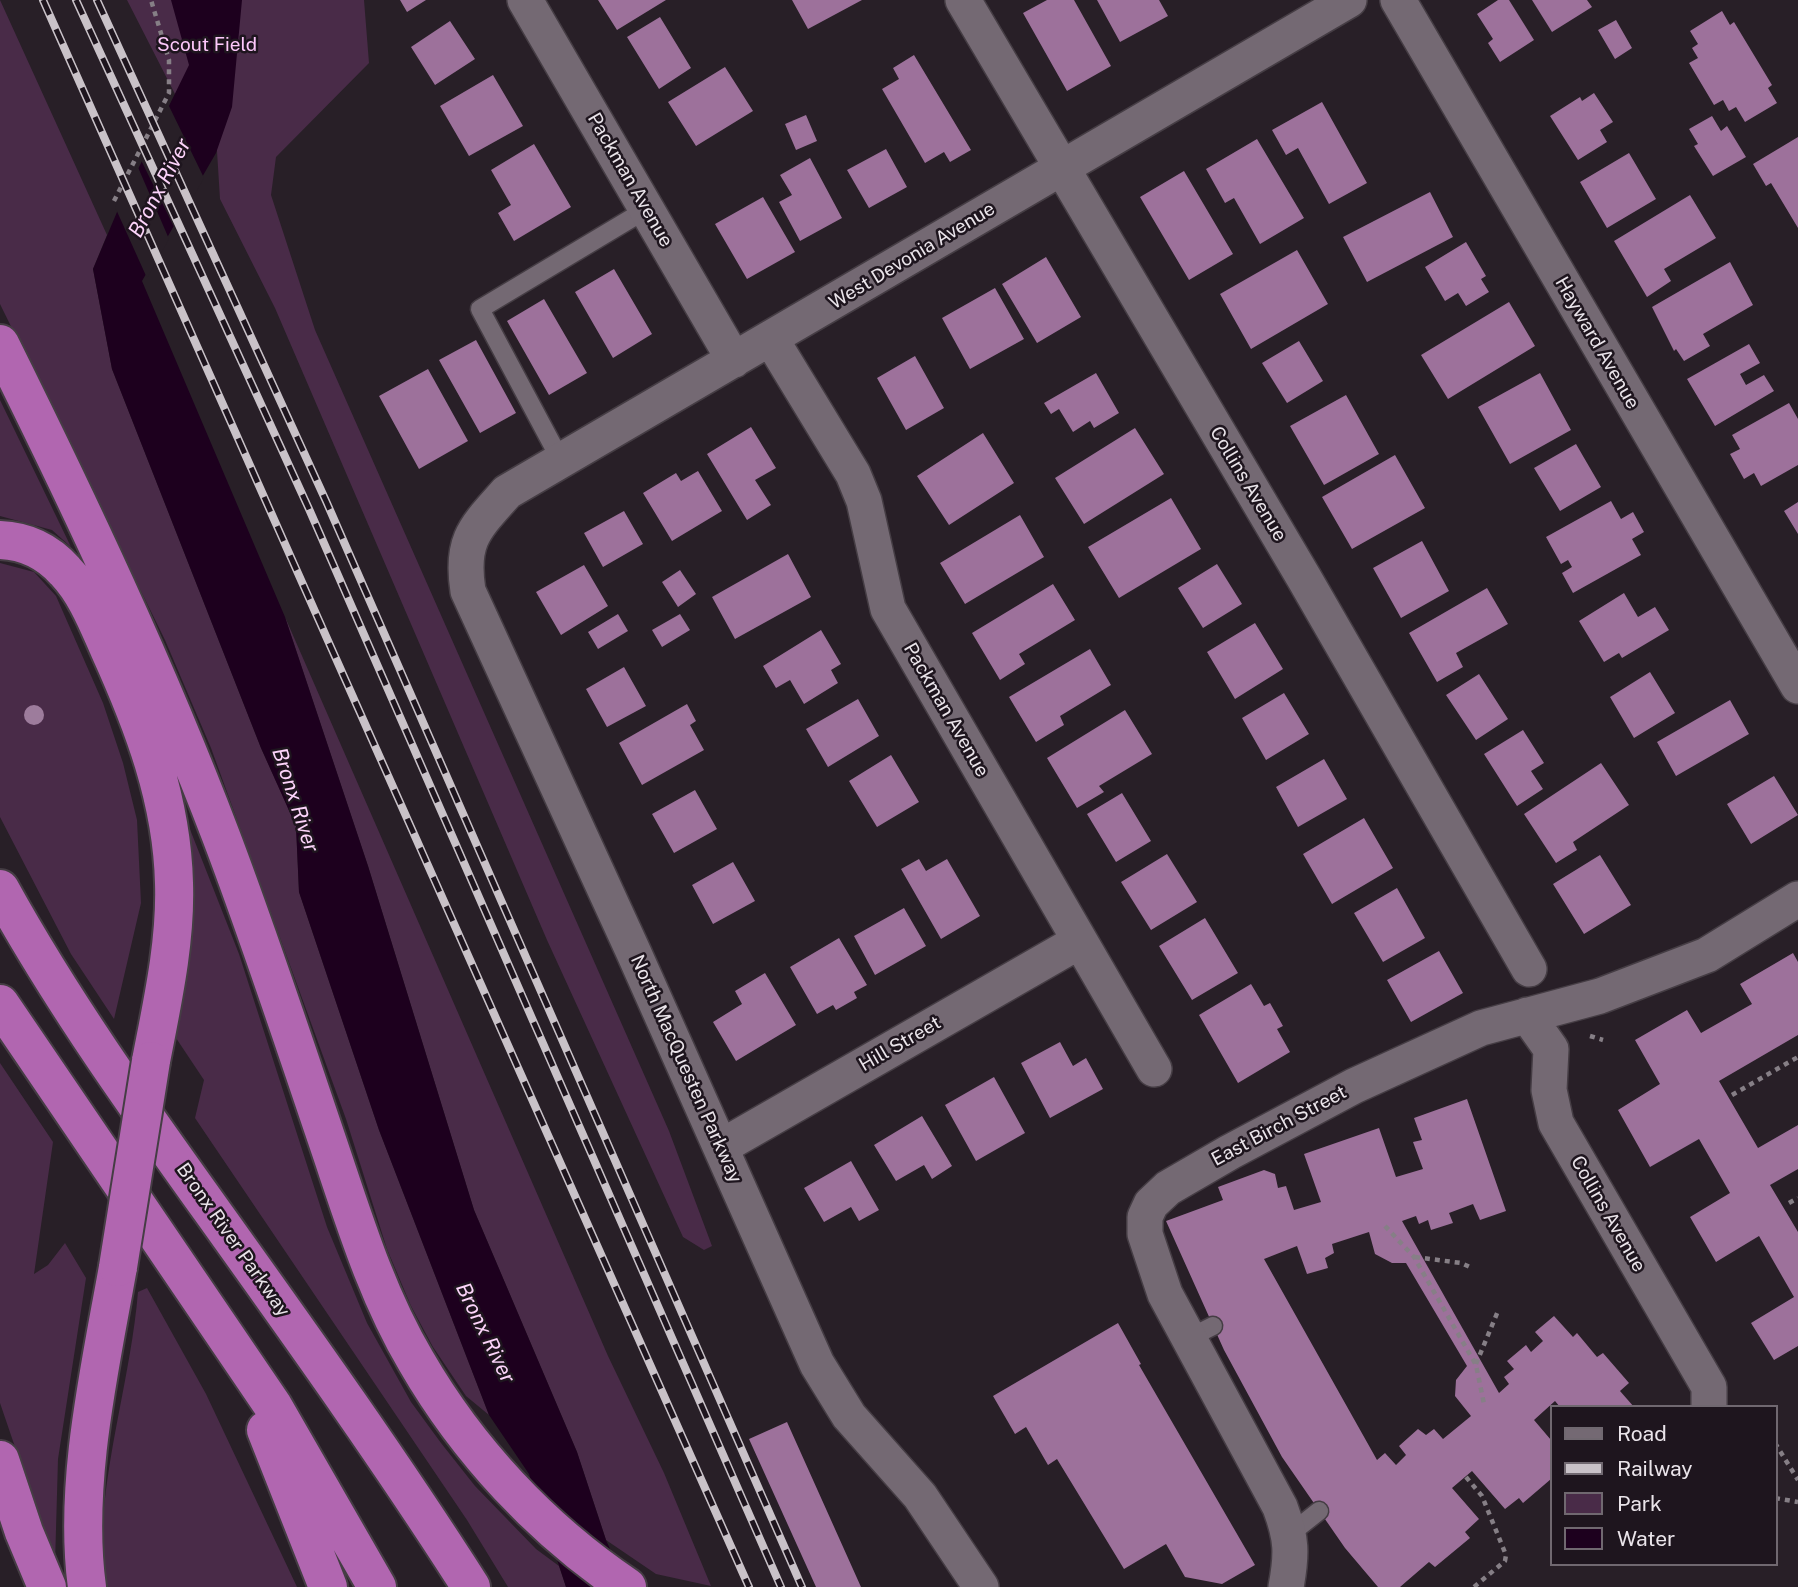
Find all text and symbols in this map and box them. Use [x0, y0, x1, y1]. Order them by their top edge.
park label: Scout Field [157, 34, 257, 56]
street label: Packman Avenue [582, 109, 678, 251]
water label: Bronx River [123, 134, 197, 242]
street label: West Devonia Avenue [825, 197, 999, 315]
street label: Hayward Avenue [1550, 273, 1644, 413]
street label: Collins Avenue [1205, 422, 1291, 546]
street label: Packman Avenue [898, 639, 994, 781]
water label: Bronx River [266, 744, 324, 856]
street label: North MacQuesten Parkway [625, 951, 747, 1187]
street label: Hill Street [855, 1011, 945, 1077]
street label: East Birch Street [1208, 1081, 1350, 1171]
street label: Collins Avenue [1566, 1152, 1650, 1276]
street label: Bronx River Parkway [171, 1159, 295, 1321]
water label: Bronx River [450, 1279, 520, 1387]
legend [1549, 1405, 1777, 1566]
text: Road [1617, 1421, 1667, 1446]
text: Railway [1617, 1456, 1693, 1481]
text: Park [1617, 1491, 1662, 1516]
text: Water [1617, 1526, 1675, 1551]

